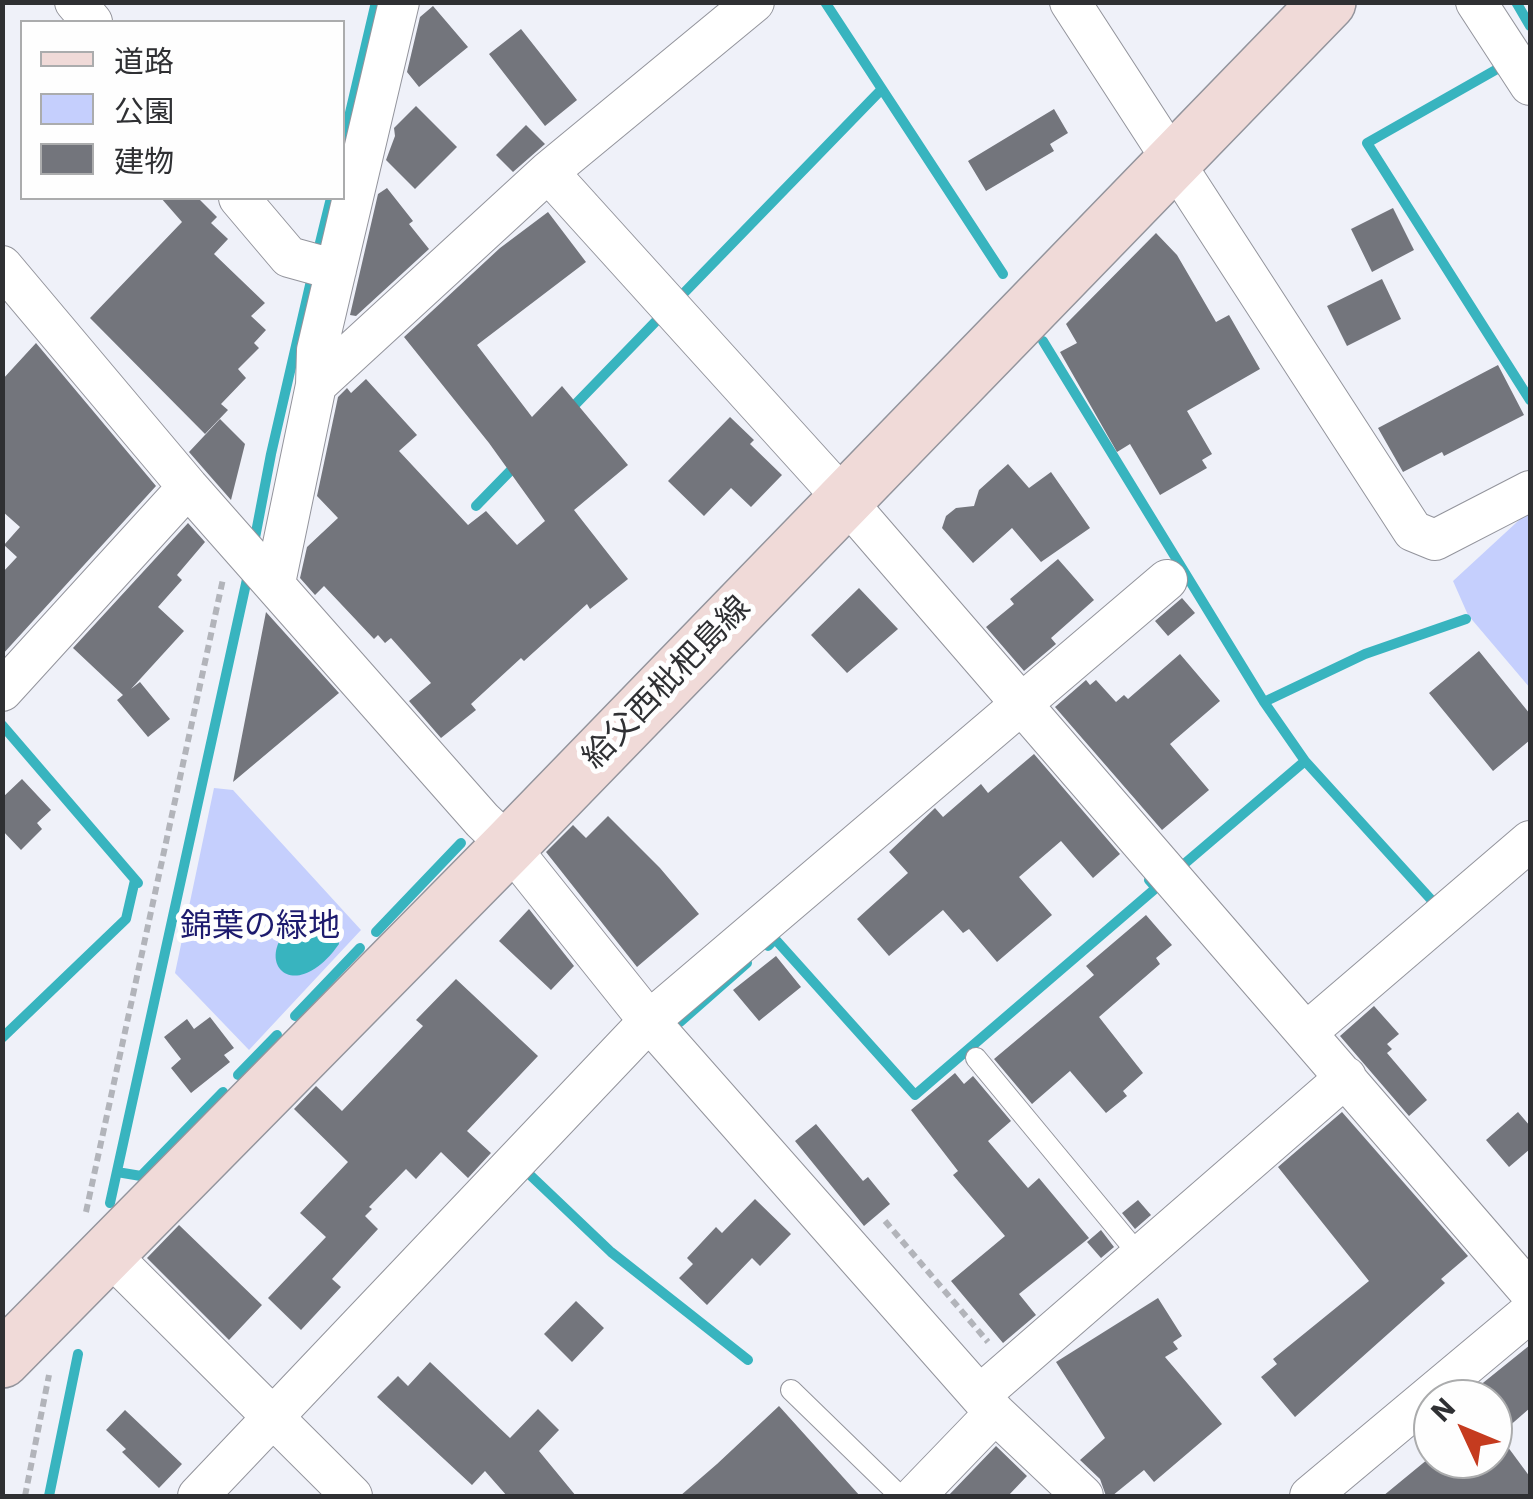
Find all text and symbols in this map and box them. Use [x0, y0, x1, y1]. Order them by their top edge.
legend [20, 20, 345, 200]
text: 道路 [114, 41, 174, 80]
text: 公園 [114, 91, 174, 130]
text: 建物 [114, 141, 174, 180]
street label: 給父西枇杷島線 [575, 589, 759, 777]
park label: 錦葉の緑地 [180, 908, 340, 946]
north arrow [1413, 1379, 1513, 1479]
text: N [1422, 1389, 1463, 1429]

